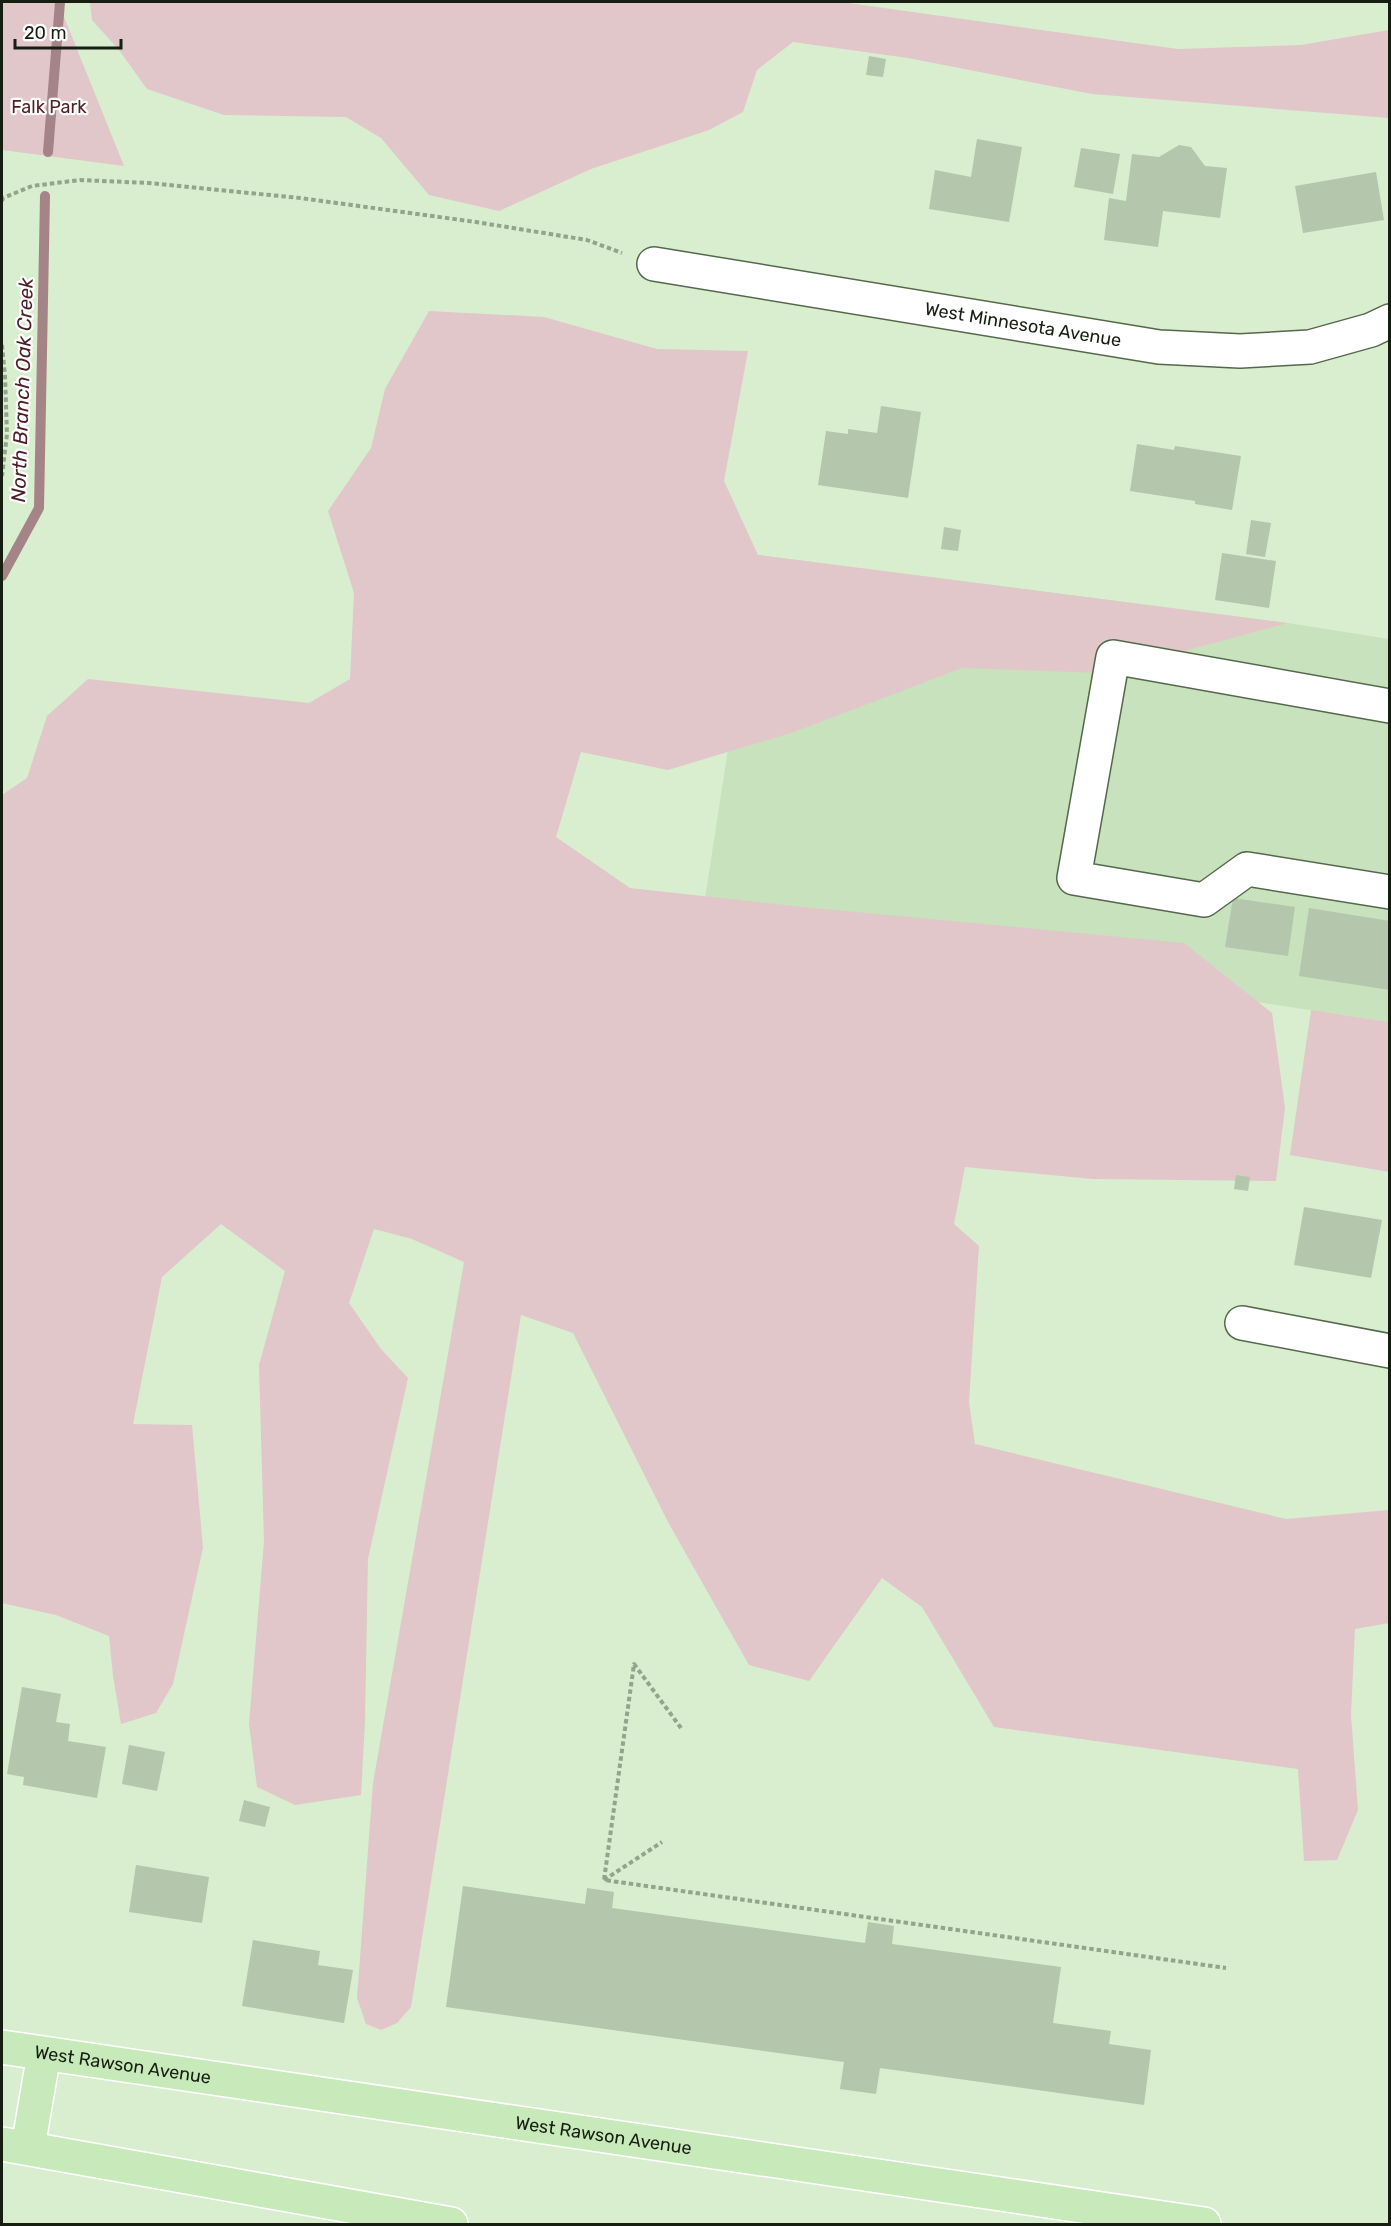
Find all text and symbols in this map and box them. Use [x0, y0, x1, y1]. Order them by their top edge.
scale bar [15, 12, 122, 50]
text: 20 m [24, 22, 66, 44]
park label: Falk Park [11, 96, 87, 118]
water label: North Branch Oak Creek [6, 277, 38, 503]
street label: West Minnesota Avenue [923, 298, 1123, 352]
street label: West Rawson Avenue [33, 2041, 212, 2089]
street label: West Rawson Avenue [514, 2112, 693, 2159]

